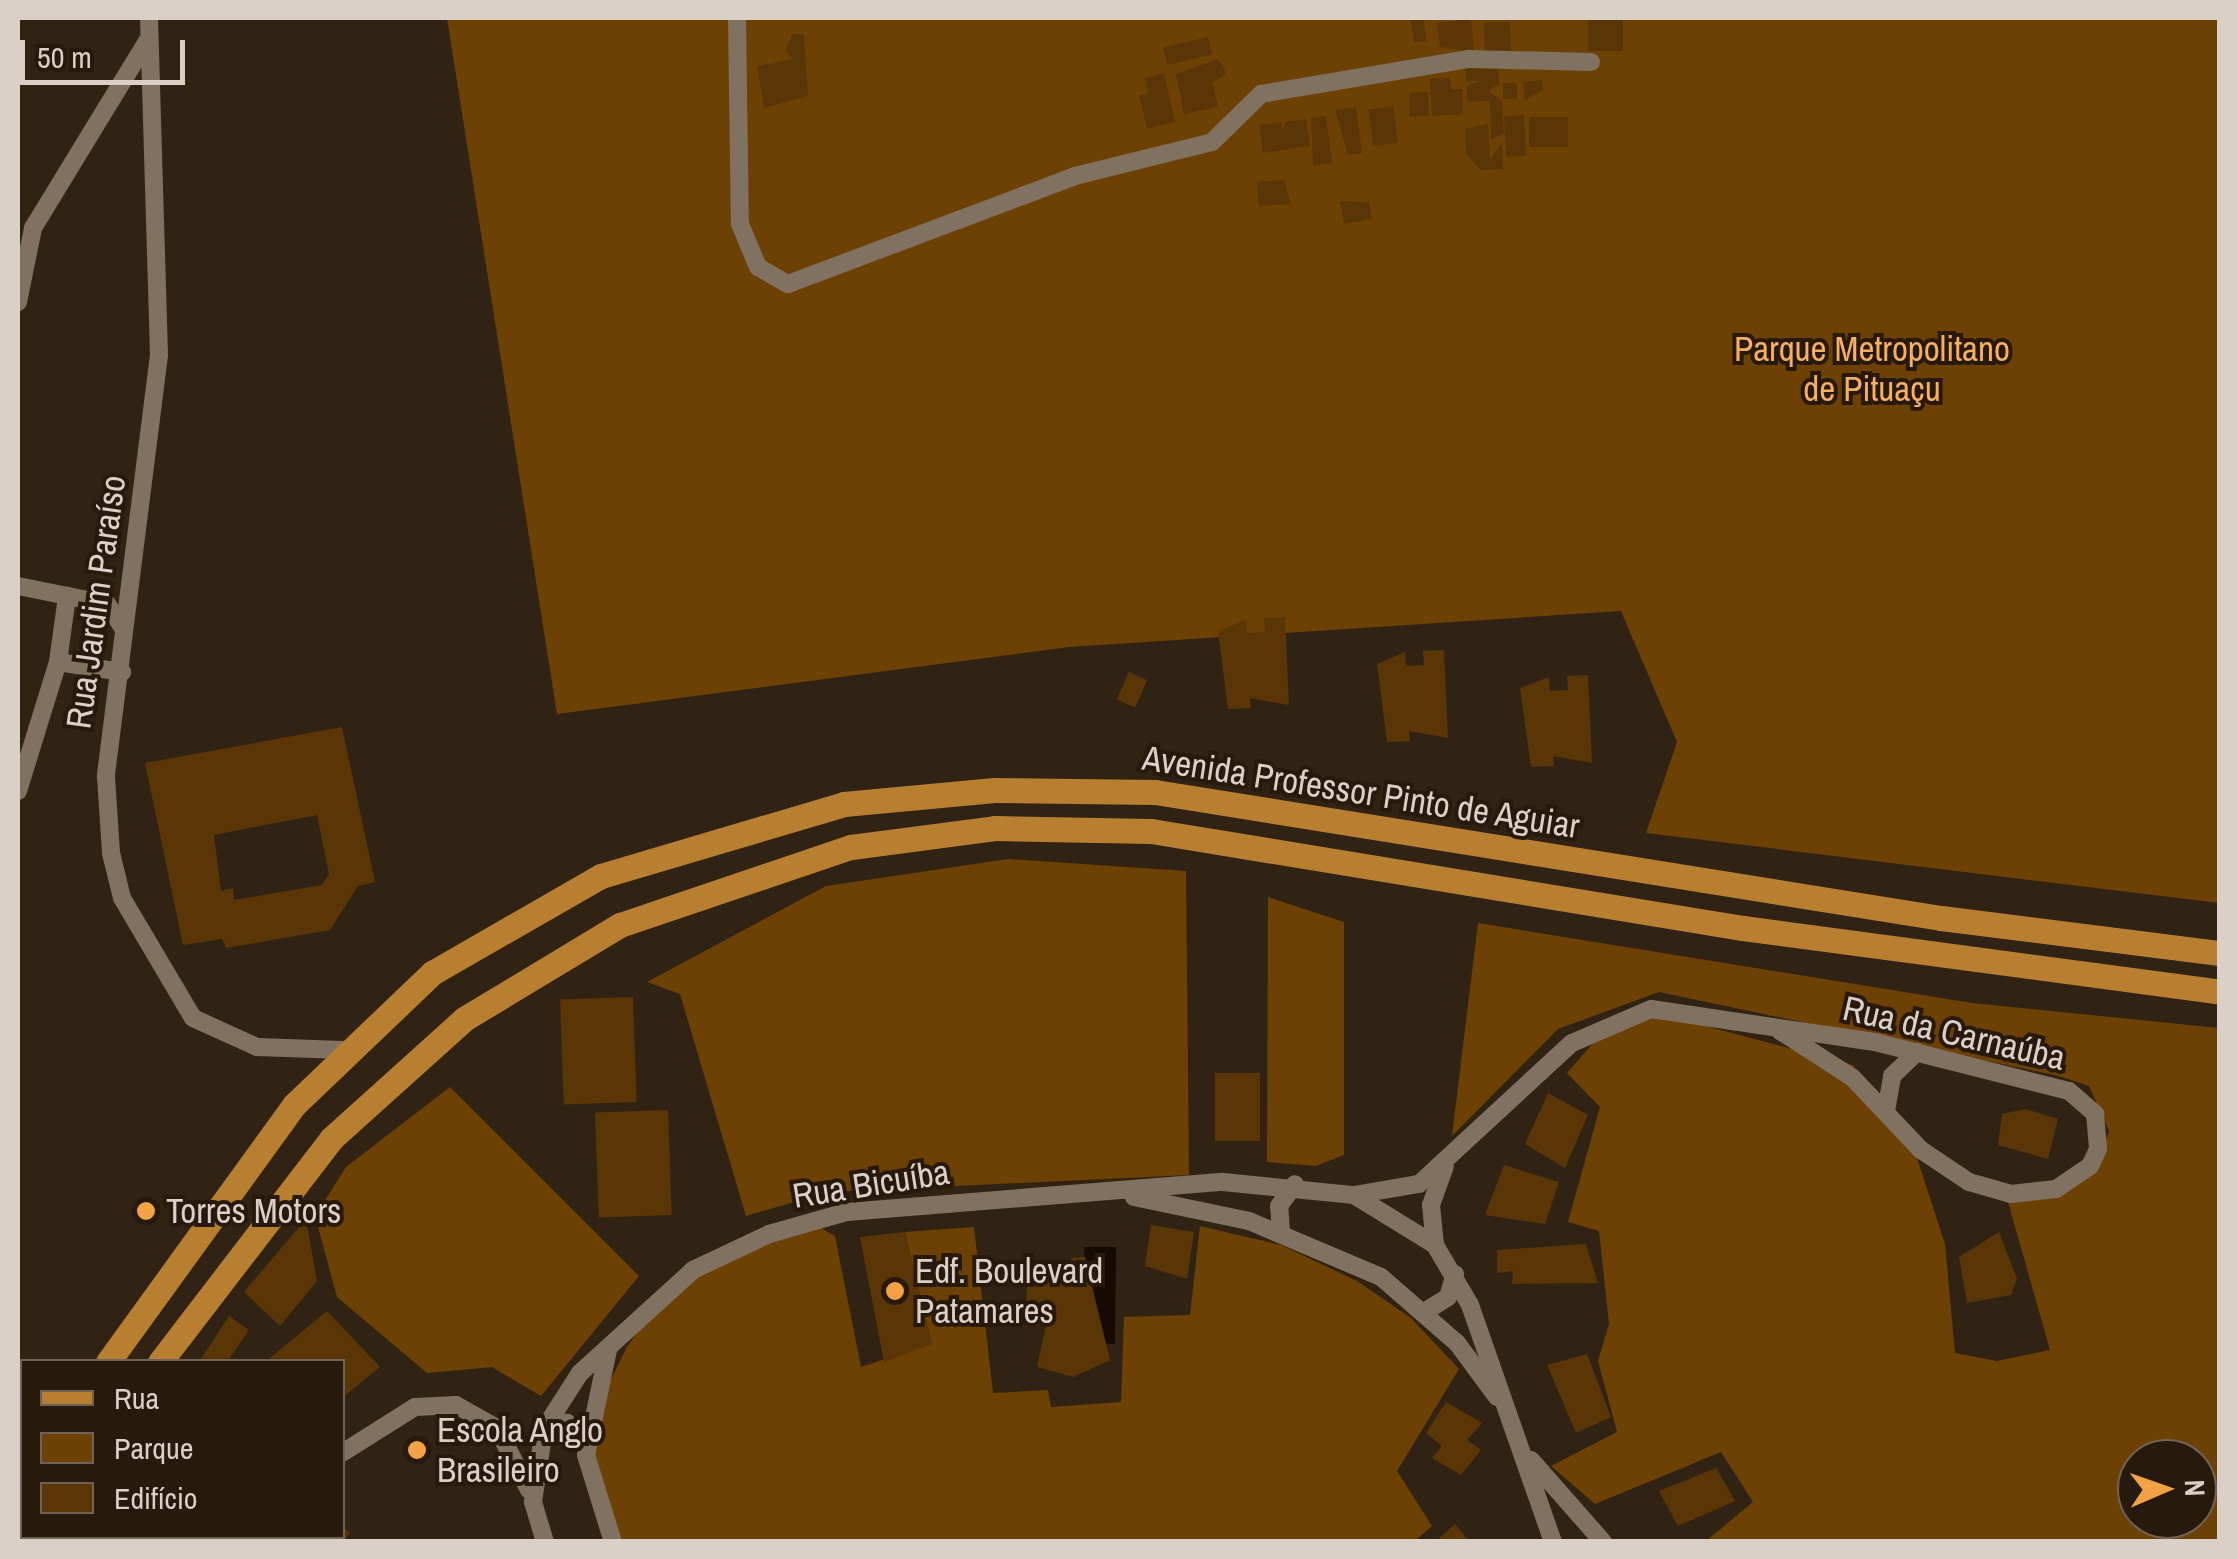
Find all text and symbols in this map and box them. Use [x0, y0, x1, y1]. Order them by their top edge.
scale bar [25, 20, 190, 82]
text: 50 m [37, 37, 92, 77]
park label: Parque Metropolitano de Pituaçu [1734, 328, 2010, 410]
street label: Rua Jardim Paraíso [57, 473, 135, 731]
street label: Avenida Professor Pinto de Aguiar [1139, 737, 1583, 847]
street label: Rua da Carnaúba [1839, 987, 2069, 1079]
street label: Rua Bicuíba [790, 1151, 952, 1217]
place label: Torres Motors [166, 1190, 341, 1232]
marker: Torres Motors [135, 1200, 157, 1222]
place label: Edf. Boulevard Patamares [915, 1250, 1103, 1332]
marker: Edf. Boulevard Patamares [884, 1280, 906, 1302]
legend [20, 1359, 345, 1539]
text: Rua [114, 1378, 159, 1418]
place label: Escola Anglo Brasileiro [437, 1409, 605, 1491]
text: Parque [114, 1428, 193, 1468]
marker: Escola Anglo Brasileiro [406, 1439, 428, 1461]
north arrow [2117, 1439, 2217, 1539]
text: Edifício [114, 1478, 197, 1518]
text: N [2176, 1479, 2214, 1497]

